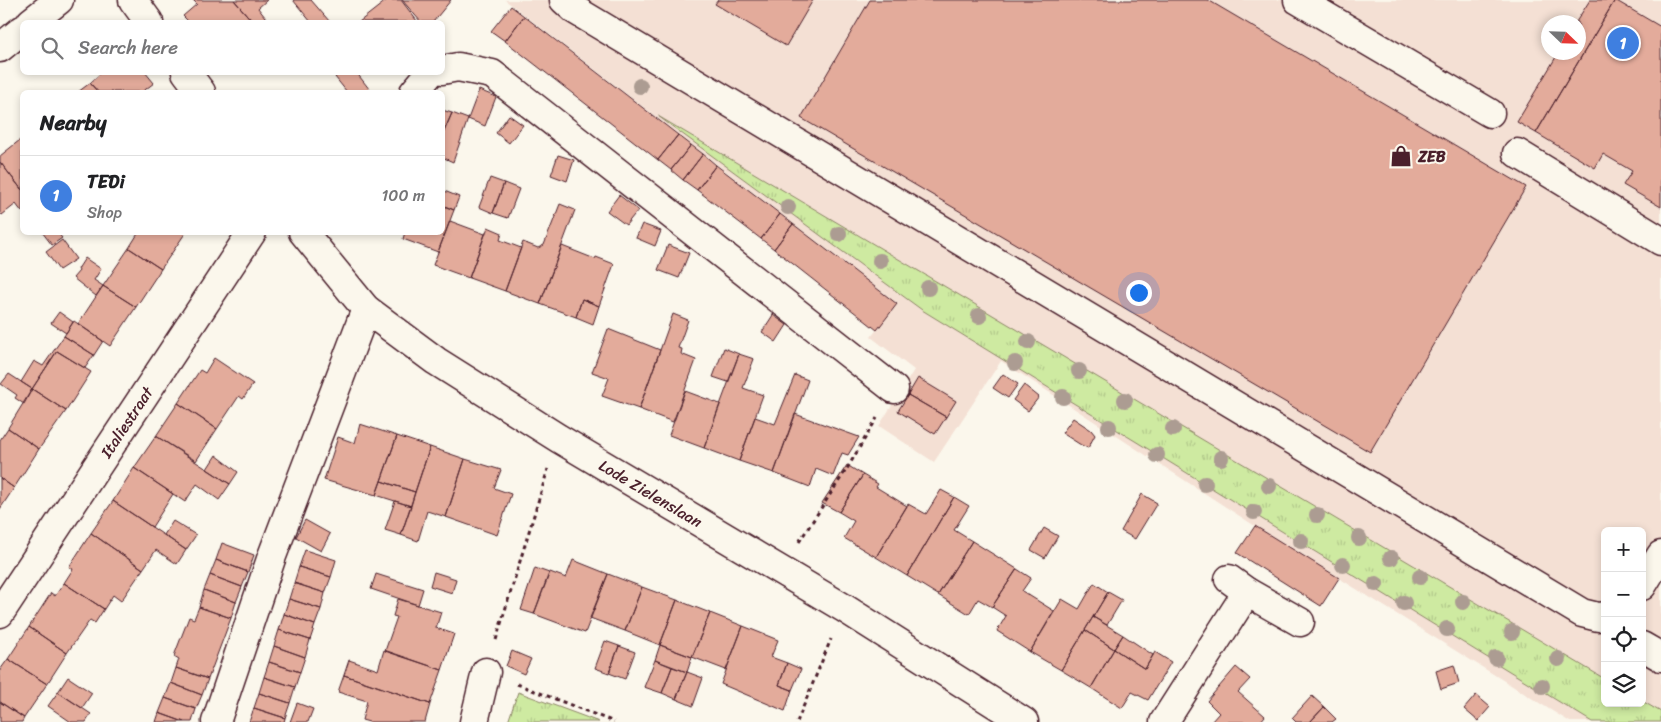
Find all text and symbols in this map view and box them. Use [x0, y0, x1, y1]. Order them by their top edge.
north arrow [1541, 15, 1586, 60]
search box [20, 20, 445, 75]
pin: 1 [1607, 24, 1639, 62]
text: Search here [78, 31, 178, 64]
icon: search [38, 34, 66, 62]
text: Nearby [40, 104, 106, 142]
place label: ZEB [1417, 142, 1447, 171]
shop icon: ZEB [1388, 143, 1414, 169]
text: TEDi [87, 165, 125, 198]
text: 1 [53, 181, 59, 210]
text: 100 m [381, 181, 425, 210]
text: Shop [87, 198, 122, 227]
your location [1126, 280, 1152, 306]
street label: Italiestraat [92, 380, 161, 465]
street label: Lode Zielenslaan [593, 451, 708, 536]
map controls [1601, 527, 1646, 707]
button: + [1601, 527, 1646, 572]
button: − [1601, 572, 1646, 617]
button: locate [1601, 617, 1646, 662]
button: layers [1601, 662, 1646, 707]

